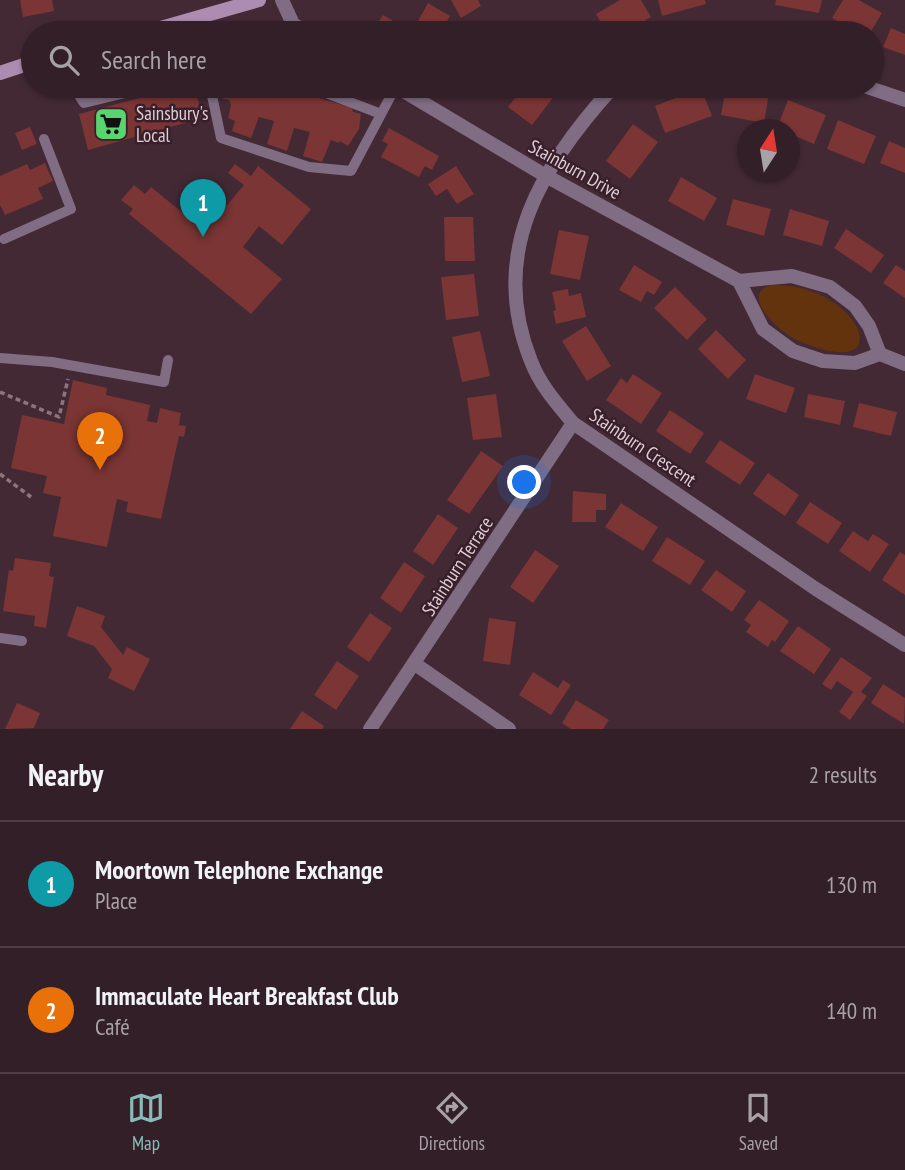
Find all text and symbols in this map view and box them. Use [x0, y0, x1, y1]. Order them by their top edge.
search box [21, 21, 884, 98]
icon: search [45, 41, 83, 79]
text: Search here [101, 43, 207, 76]
place label: Sainsbury's Local [136, 101, 208, 147]
supermarket icon: Sainsbury's Local [92, 105, 130, 143]
north arrow [737, 119, 800, 182]
street label: Stainburn Drive [525, 134, 626, 204]
pin: 1 [180, 179, 226, 237]
street label: Stainburn Crescent [585, 403, 701, 492]
pin: 2 [77, 412, 123, 470]
your location [507, 465, 541, 499]
street label: Stainburn Terrace [416, 512, 498, 620]
text: Nearby [28, 755, 103, 794]
text: 2 results [809, 760, 877, 789]
text: Moortown Telephone Exchange [95, 853, 383, 886]
text: 1 [46, 870, 57, 899]
text: 130 m [826, 870, 877, 899]
text: Place [95, 886, 137, 915]
text: Immaculate Heart Breakfast Club [95, 979, 399, 1012]
text: 2 [46, 996, 57, 1025]
text: 140 m [826, 996, 877, 1025]
text: Café [95, 1012, 130, 1041]
tab: Map [127, 1089, 165, 1155]
tab: Directions [419, 1089, 485, 1155]
tab: Saved [739, 1089, 778, 1155]

